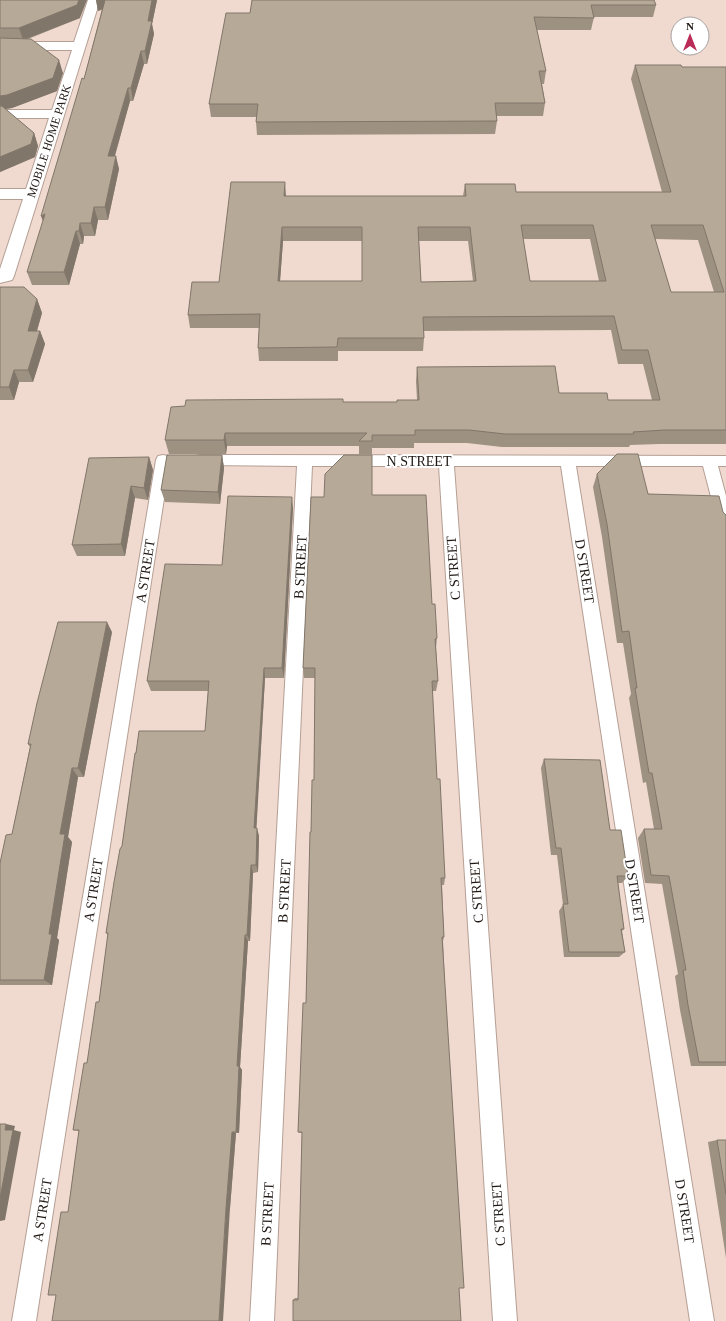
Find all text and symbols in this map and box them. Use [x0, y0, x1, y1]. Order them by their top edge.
north arrow [670, 16, 710, 56]
text: N [686, 20, 694, 32]
street label: MOBILE HOME PARK [24, 82, 74, 199]
street label: N STREET [387, 454, 452, 469]
street label: B STREET [291, 534, 310, 599]
street label: C STREET [444, 535, 463, 600]
street label: A STREET [133, 538, 158, 604]
street label: D STREET [572, 538, 597, 605]
street label: A STREET [81, 857, 106, 923]
street label: B STREET [275, 858, 294, 923]
street label: C STREET [467, 858, 486, 923]
street label: D STREET [622, 858, 647, 925]
street label: A STREET [30, 1177, 55, 1243]
street label: D STREET [672, 1178, 697, 1245]
street label: B STREET [258, 1181, 277, 1246]
street label: C STREET [489, 1181, 508, 1246]

